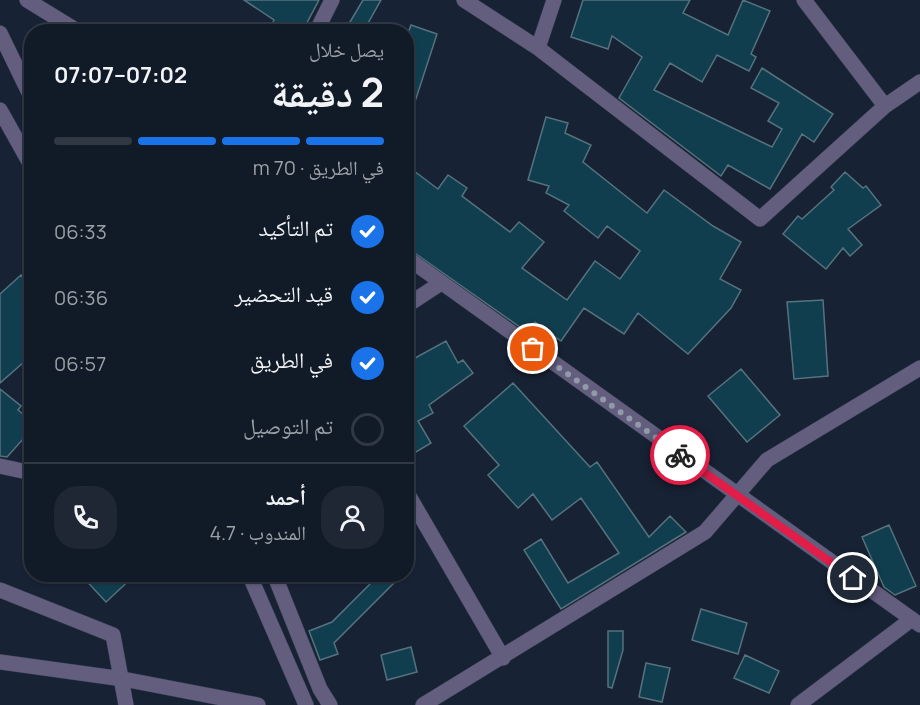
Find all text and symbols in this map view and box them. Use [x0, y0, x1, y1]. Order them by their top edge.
text: يصل خلال [309, 36, 384, 63]
text: 07:02–07:07 [54, 60, 187, 90]
text: 2 دقيقة [271, 65, 384, 119]
text: في الطريق · 70 m [253, 154, 384, 181]
text: تم التأكيد [259, 213, 333, 243]
icon: check [351, 215, 384, 248]
text: 06:33 [54, 218, 107, 245]
text: قيد التحضير [235, 279, 333, 309]
icon: check [351, 281, 384, 314]
text: 06:36 [54, 284, 108, 311]
pin [507, 323, 558, 374]
icon: bag [516, 332, 549, 365]
text: في الطريق [250, 345, 333, 375]
icon: check [351, 347, 384, 380]
text: 06:57 [54, 350, 106, 377]
text: تم التوصيل [243, 411, 333, 441]
courier [650, 425, 710, 485]
icon: bike [664, 439, 697, 472]
text: أحمد [266, 482, 306, 512]
button: phone [54, 486, 117, 549]
button: person [321, 486, 384, 549]
text: المندوب · 4.7 [210, 519, 306, 546]
pin [827, 552, 878, 603]
icon: home [836, 561, 869, 594]

